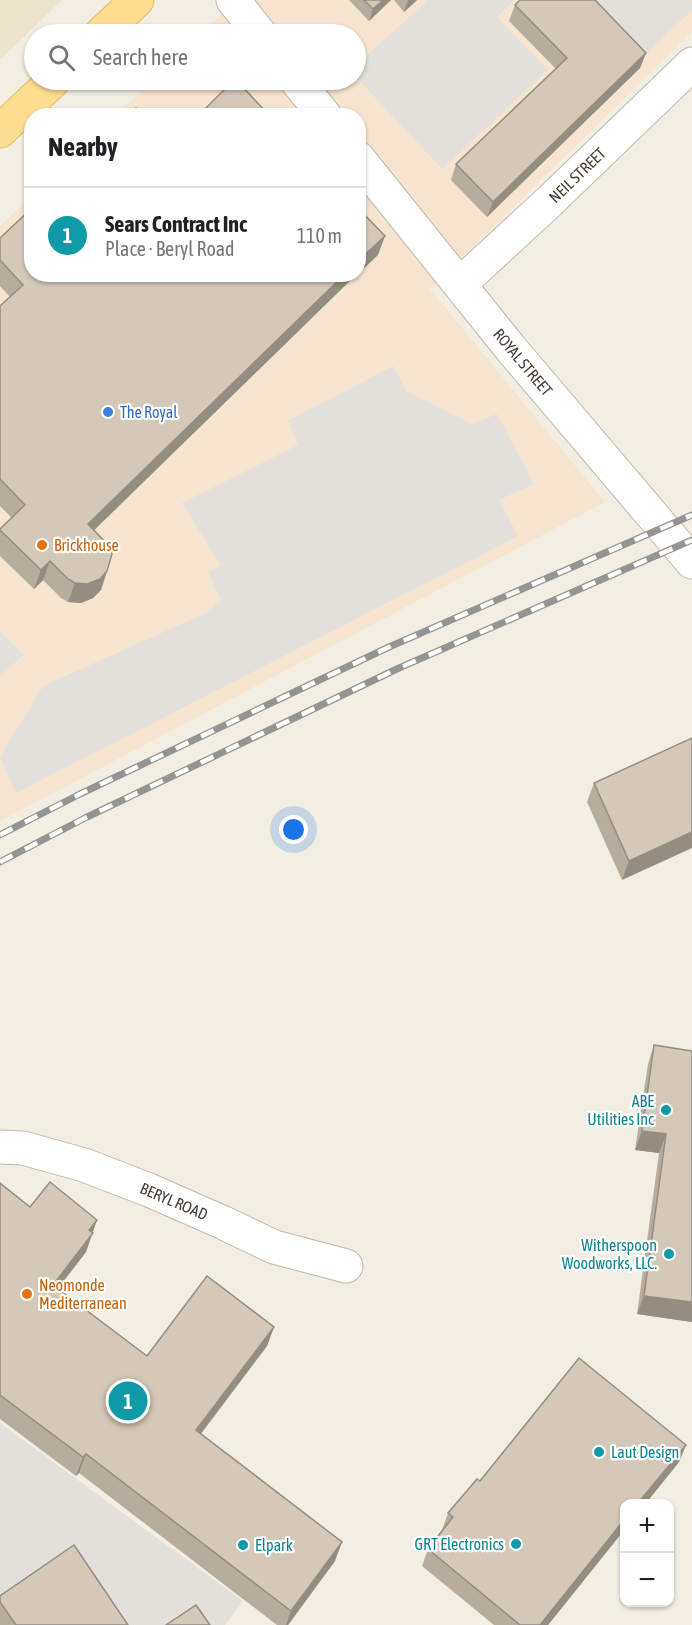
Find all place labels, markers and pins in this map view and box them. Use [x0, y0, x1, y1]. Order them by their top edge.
place label: The Royal [120, 403, 178, 422]
marker: The Royal [101, 405, 115, 419]
place label: Brickhouse [54, 536, 119, 554]
marker: Brickhouse [35, 538, 49, 552]
place label: ABE Utilities Inc [587, 1092, 654, 1128]
marker: ABE Utilities Inc [659, 1103, 673, 1117]
place label: Witherspoon Woodworks, LLC. [562, 1236, 657, 1272]
marker: Witherspoon Woodworks, LLC. [662, 1247, 676, 1261]
place label: Neomonde Mediterranean [39, 1276, 127, 1312]
marker: Neomonde Mediterranean [20, 1287, 34, 1301]
pin: 1 [108, 1378, 148, 1424]
place label: Laut Design [611, 1443, 679, 1462]
marker: Laut Design [592, 1445, 606, 1459]
place label: GRT Electronics [414, 1535, 504, 1553]
place label: Elpark [255, 1536, 293, 1555]
marker: GRT Electronics [509, 1537, 523, 1551]
marker: Elpark [236, 1538, 250, 1552]

